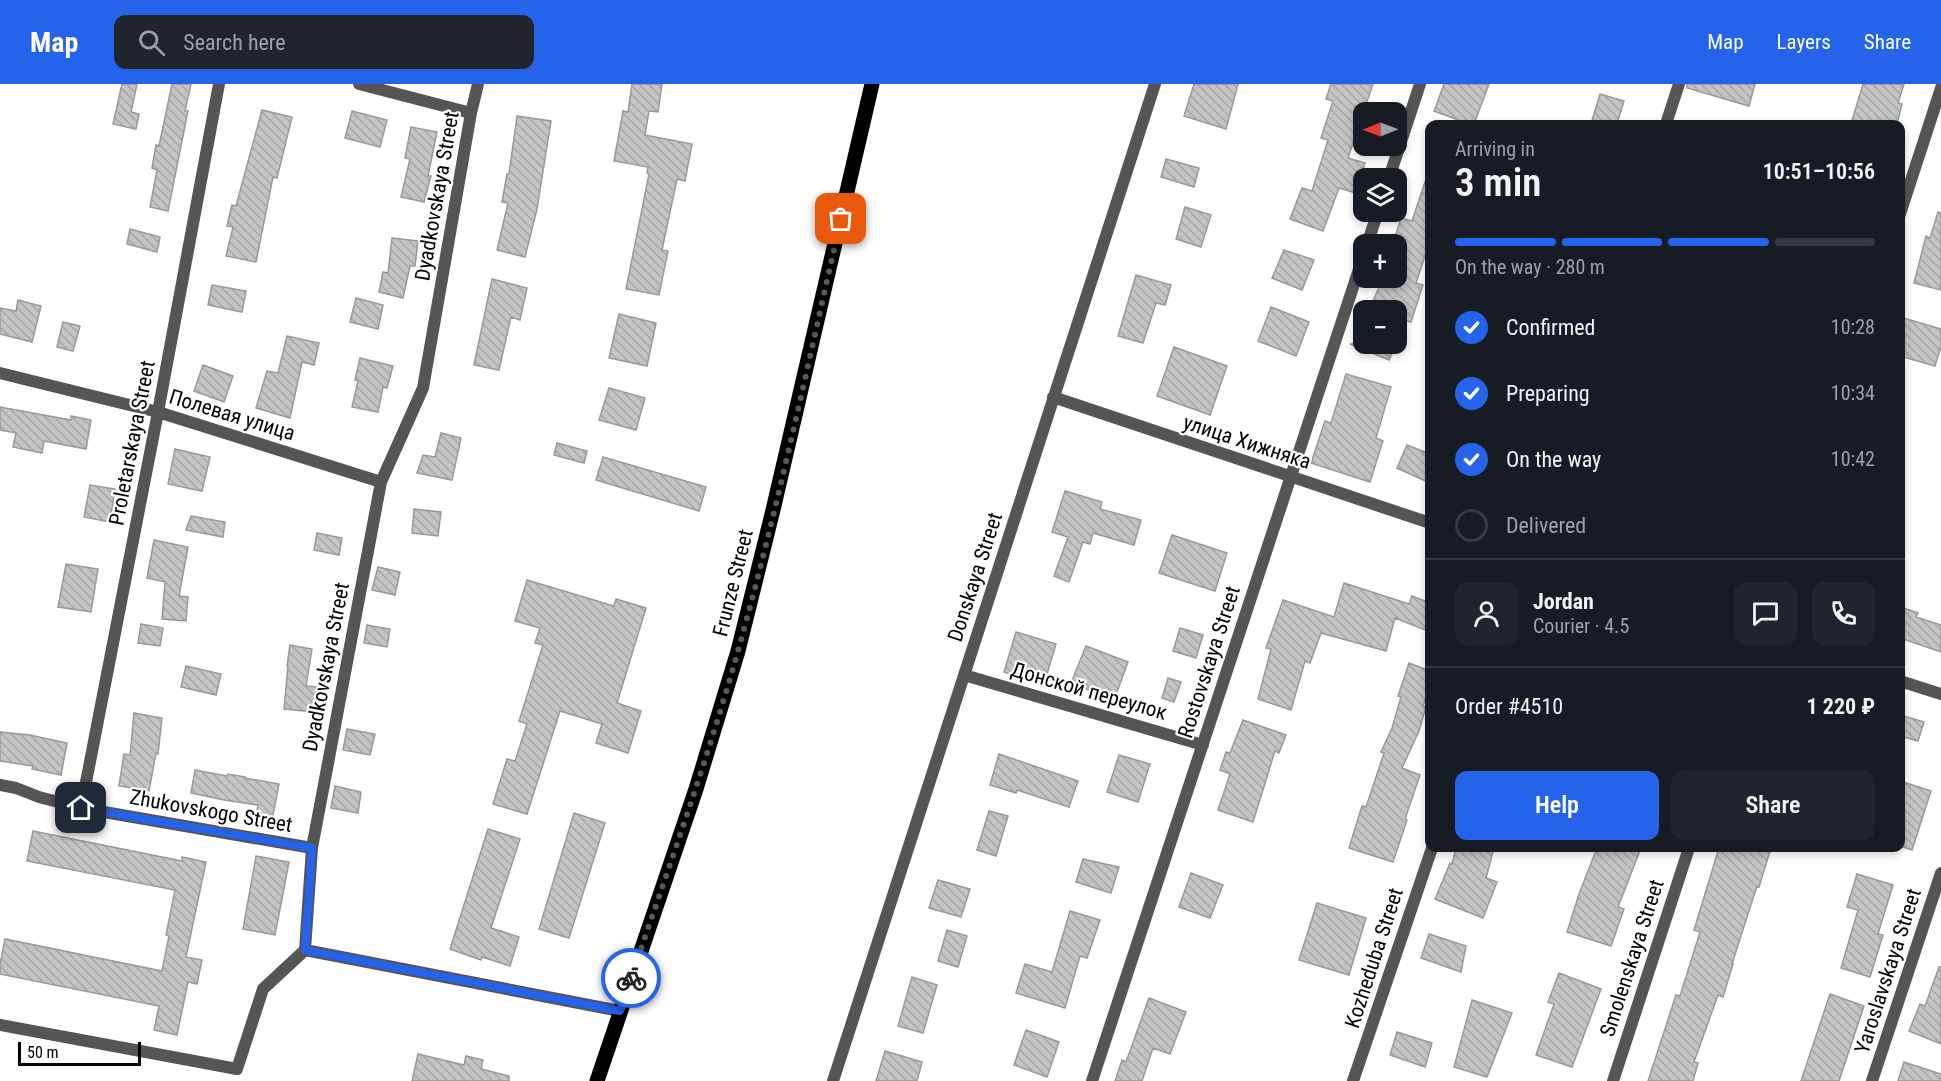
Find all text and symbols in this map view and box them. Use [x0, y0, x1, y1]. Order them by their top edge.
search box [114, 15, 534, 69]
text: Map [30, 26, 78, 59]
icon: search [135, 26, 168, 59]
text: Search here [183, 30, 286, 55]
text: Map [1707, 30, 1744, 54]
text: Layers [1777, 30, 1831, 54]
text: Share [1864, 30, 1911, 54]
north arrow [1353, 102, 1407, 156]
map controls [1353, 102, 1407, 354]
street label: Dyadkovskaya Street [410, 109, 464, 283]
text: Arriving in [1455, 137, 1535, 161]
text: 10:51–10:56 [1763, 159, 1875, 184]
text: 3 min [1455, 160, 1541, 206]
button: layers [1353, 168, 1407, 222]
pin [815, 193, 866, 244]
icon: bag [824, 202, 857, 235]
button: + [1353, 234, 1407, 288]
text: On the way · 280 m [1455, 255, 1605, 279]
button: − [1353, 300, 1407, 354]
icon: check [1455, 311, 1488, 344]
text: Confirmed [1506, 315, 1595, 340]
text: 10:28 [1831, 315, 1875, 339]
street label: Proletarskaya Street [104, 359, 160, 527]
icon: check [1455, 377, 1488, 410]
text: Preparing [1506, 381, 1590, 406]
text: 10:34 [1831, 381, 1875, 405]
street label: Полевая улица [166, 384, 298, 446]
street label: улица Хижняка [1180, 410, 1314, 474]
icon: check [1455, 443, 1488, 476]
text: On the way [1506, 447, 1601, 472]
text: 10:42 [1831, 447, 1875, 471]
street label: Donskaya Street [943, 509, 1007, 645]
text: Delivered [1506, 513, 1586, 538]
street label: Frunze Street [708, 527, 758, 639]
street label: Dyadkovskaya Street [298, 581, 354, 753]
button: person [1455, 582, 1518, 645]
button: chat [1734, 582, 1797, 645]
button: phone [1812, 582, 1875, 645]
street label: Rostovskaya Street [1173, 583, 1245, 741]
text: Jordan [1533, 589, 1594, 614]
text: Courier · 4.5 [1533, 614, 1629, 638]
street label: Донской переулок [1008, 657, 1170, 725]
text: Order #4510 [1455, 694, 1563, 719]
text: 1 220 ₽ [1807, 694, 1875, 719]
button: Help [1455, 771, 1659, 840]
button: Share [1671, 771, 1875, 840]
pin [55, 782, 106, 833]
street label: Zhukovskogo Street [128, 785, 294, 837]
icon: home [64, 791, 97, 824]
street label: Smolenskaya Street [1595, 876, 1669, 1040]
street label: Kozheduba Street [1340, 885, 1408, 1031]
street label: Yaroslavskaya Street [1850, 886, 1926, 1056]
courier [601, 948, 661, 1008]
icon: bike [615, 962, 648, 995]
scale bar [18, 1039, 141, 1066]
text: 50 m [27, 1043, 59, 1062]

